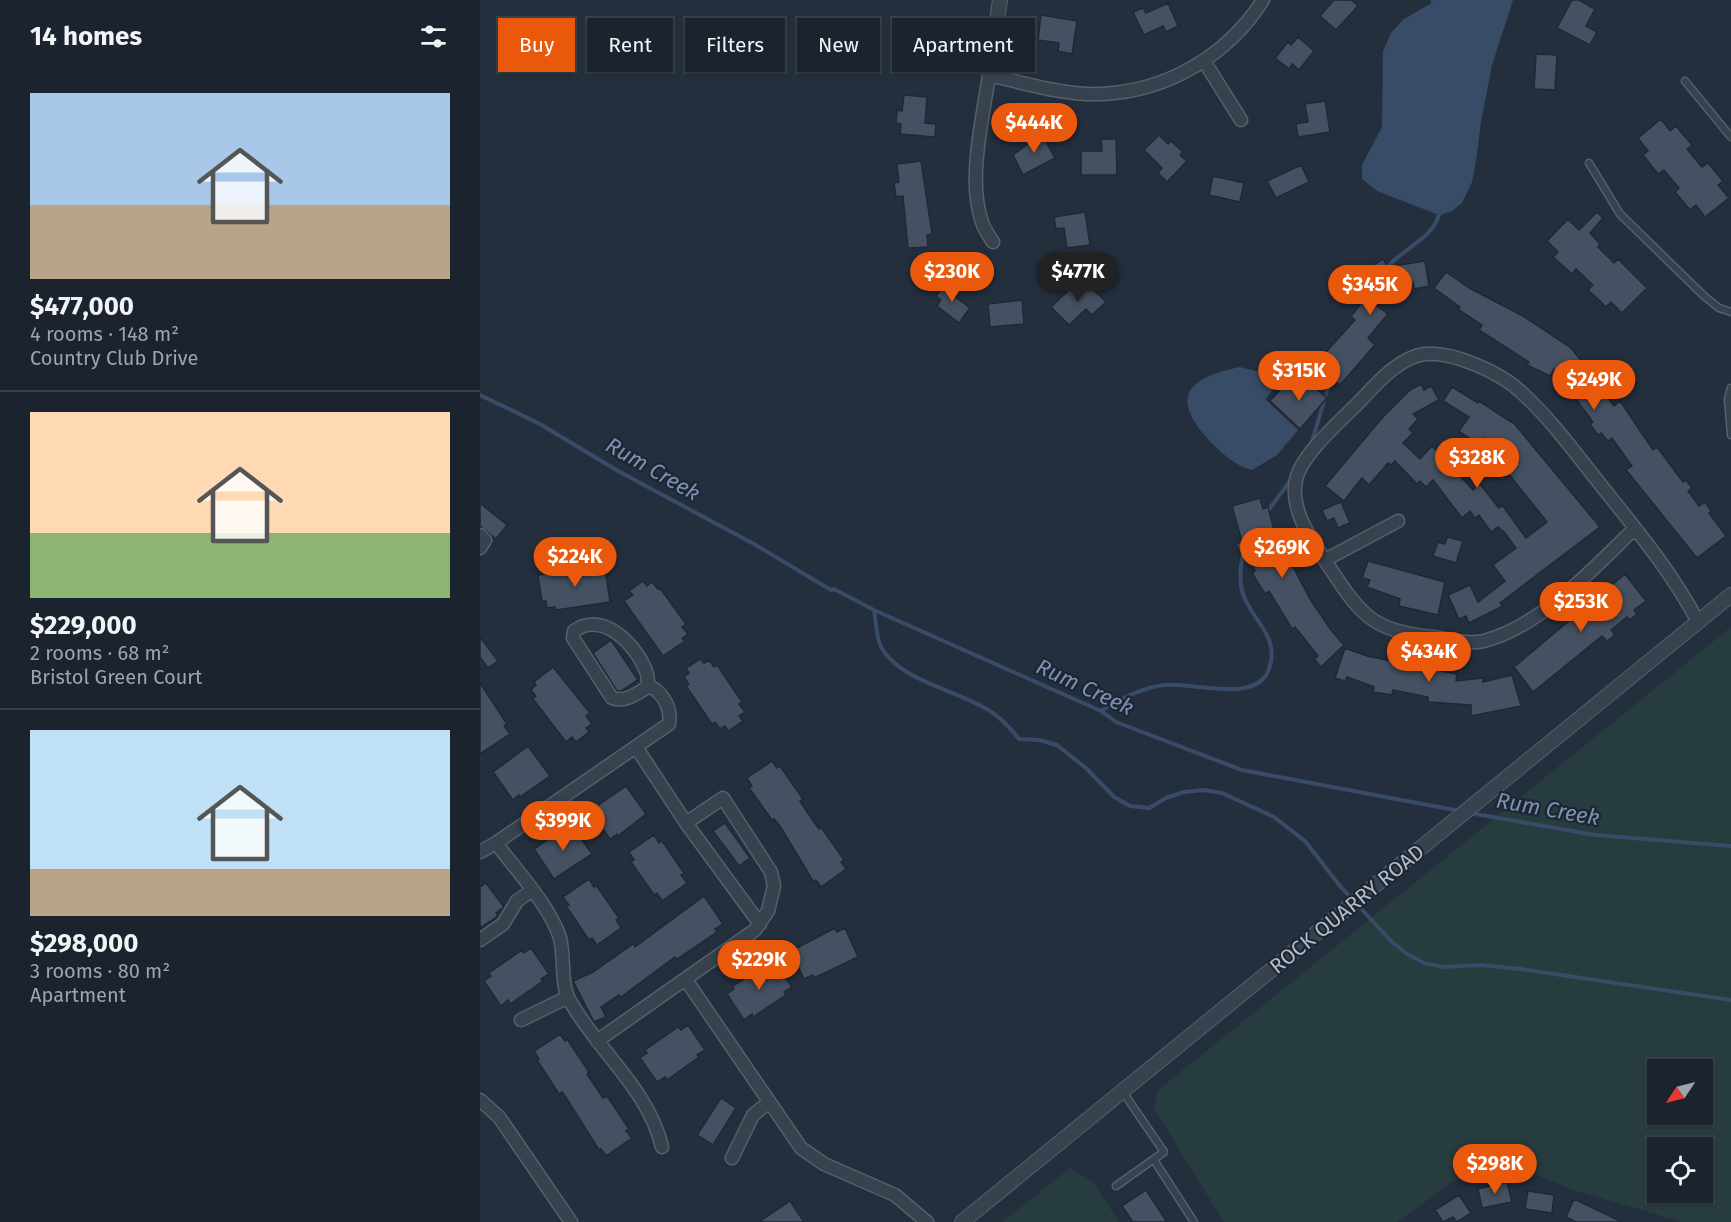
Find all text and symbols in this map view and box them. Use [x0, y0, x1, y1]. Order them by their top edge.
chip: Buy [498, 18, 575, 72]
chip: Rent [587, 18, 673, 72]
chip: Filters [685, 18, 785, 72]
chip: New [797, 18, 880, 72]
chip: Apartment [892, 18, 1035, 72]
icon: filters [417, 20, 450, 53]
text: 14 homes [30, 21, 142, 52]
pin: $444K [992, 103, 1076, 154]
text: $444K [1005, 110, 1063, 134]
icon: home [186, 132, 294, 240]
pin: $230K [910, 252, 994, 303]
pin: $477K [1036, 252, 1120, 303]
text: $230K [924, 259, 980, 283]
text: $477K [1051, 259, 1105, 283]
pin: $345K [1328, 265, 1412, 316]
text: $345K [1342, 272, 1398, 296]
text: $477,000 [30, 291, 134, 322]
text: 4 rooms · 148 m² [30, 322, 179, 346]
text: Country Club Drive [30, 346, 199, 370]
pin: $315K [1257, 351, 1341, 402]
text: $315K [1272, 358, 1326, 382]
pin: $249K [1552, 360, 1636, 411]
text: $249K [1566, 367, 1622, 391]
water label: Rum Creek [601, 431, 705, 507]
pin: $328K [1435, 438, 1519, 489]
text: $328K [1449, 445, 1505, 469]
icon: home [186, 451, 294, 559]
pin: $269K [1240, 528, 1324, 579]
text: $269K [1254, 535, 1310, 559]
pin: $224K [533, 537, 617, 588]
text: $224K [548, 544, 602, 568]
pin: $253K [1539, 582, 1623, 633]
text: $253K [1554, 589, 1608, 613]
text: $229,000 [30, 610, 137, 641]
pin: $434K [1387, 632, 1471, 683]
text: $434K [1401, 639, 1457, 663]
text: 2 rooms · 68 m² [30, 641, 170, 665]
water label: Rum Creek [1032, 653, 1138, 721]
text: Bristol Green Court [30, 665, 202, 689]
icon: home [186, 769, 294, 877]
water label: Rum Creek [1494, 787, 1602, 831]
pin: $399K [521, 801, 605, 852]
text: $399K [535, 808, 591, 832]
street label: ROCK QUARRY ROAD [1264, 839, 1430, 979]
text: $298,000 [30, 928, 138, 959]
pin: $229K [717, 940, 801, 991]
text: $229K [731, 947, 787, 971]
text: 3 rooms · 80 m² [30, 959, 170, 983]
text: Apartment [30, 983, 126, 1007]
north arrow [1647, 1059, 1713, 1125]
map controls [1647, 1059, 1713, 1203]
button: locate [1647, 1137, 1713, 1203]
pin: $298K [1453, 1144, 1537, 1195]
text: $298K [1467, 1151, 1523, 1175]

